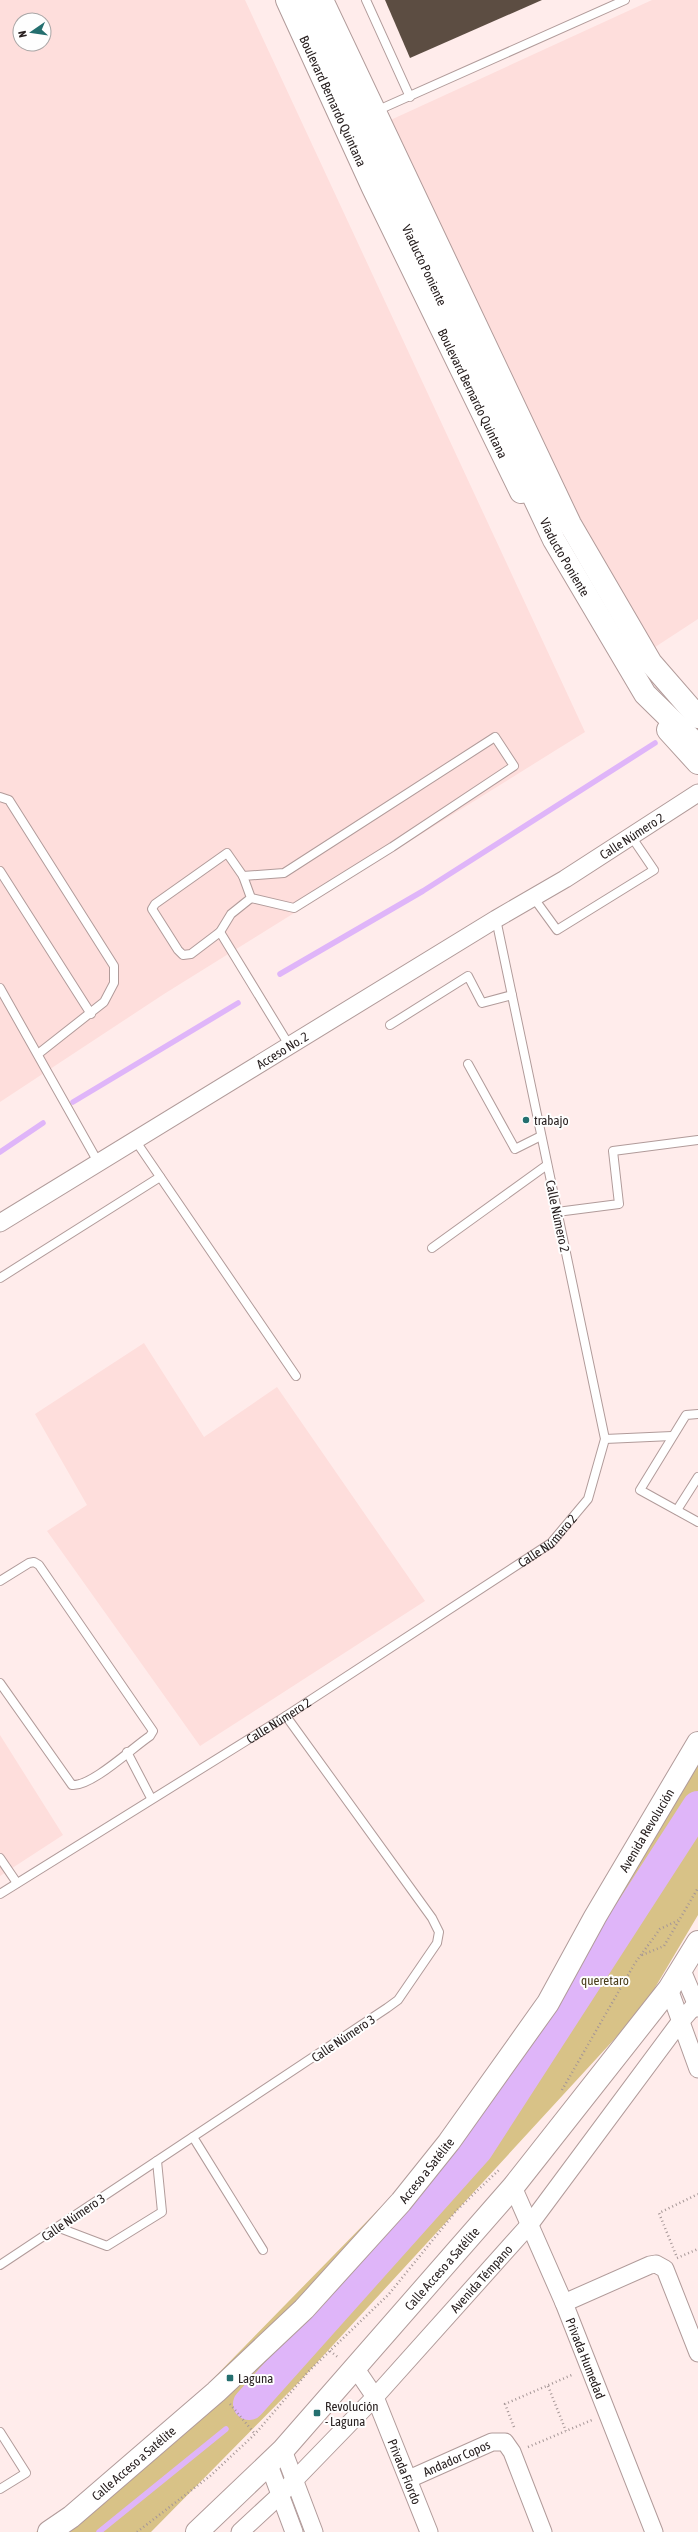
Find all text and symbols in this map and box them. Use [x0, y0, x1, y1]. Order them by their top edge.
north arrow [12, 12, 52, 52]
text: N [16, 30, 29, 39]
street label: Boulevard Bernardo Quintana [296, 33, 369, 169]
street label: Viaducto Poniente [399, 222, 450, 308]
street label: Boulevard Bernardo Quintana [435, 326, 510, 461]
street label: Viaducto Poniente [537, 516, 593, 599]
street label: Calle Número 2 [597, 810, 667, 863]
street label: Acceso No. 2 [254, 1029, 311, 1072]
place label: trabajo [534, 1113, 569, 1128]
marker: trabajo [521, 1115, 531, 1125]
street label: Calle Número 2 [543, 1179, 572, 1254]
street label: Calle Número 2 [515, 1511, 580, 1571]
street label: Calle Número 2 [244, 1695, 314, 1747]
street label: Avenida Revolución [616, 1786, 677, 1875]
park label: queretaro [581, 1973, 629, 1988]
street label: Calle Número 3 [309, 2012, 378, 2065]
street label: Acceso a Satélite [396, 2135, 458, 2206]
street label: Calle Número 3 [39, 2191, 108, 2244]
street label: Calle Acceso a Satélite [402, 2224, 483, 2313]
street label: Avenida Témpano [447, 2242, 516, 2316]
street label: Privada Humedad [563, 2316, 608, 2401]
place label: Laguna [238, 2371, 273, 2386]
marker: Laguna [225, 2373, 235, 2383]
place label: Revolución - Laguna [325, 2399, 379, 2429]
marker: Revolución - Laguna [312, 2408, 322, 2418]
street label: Calle Acceso a Satélite [89, 2423, 179, 2504]
street label: Privada Fiordo [385, 2437, 424, 2506]
street label: Andador Copos [421, 2437, 493, 2480]

